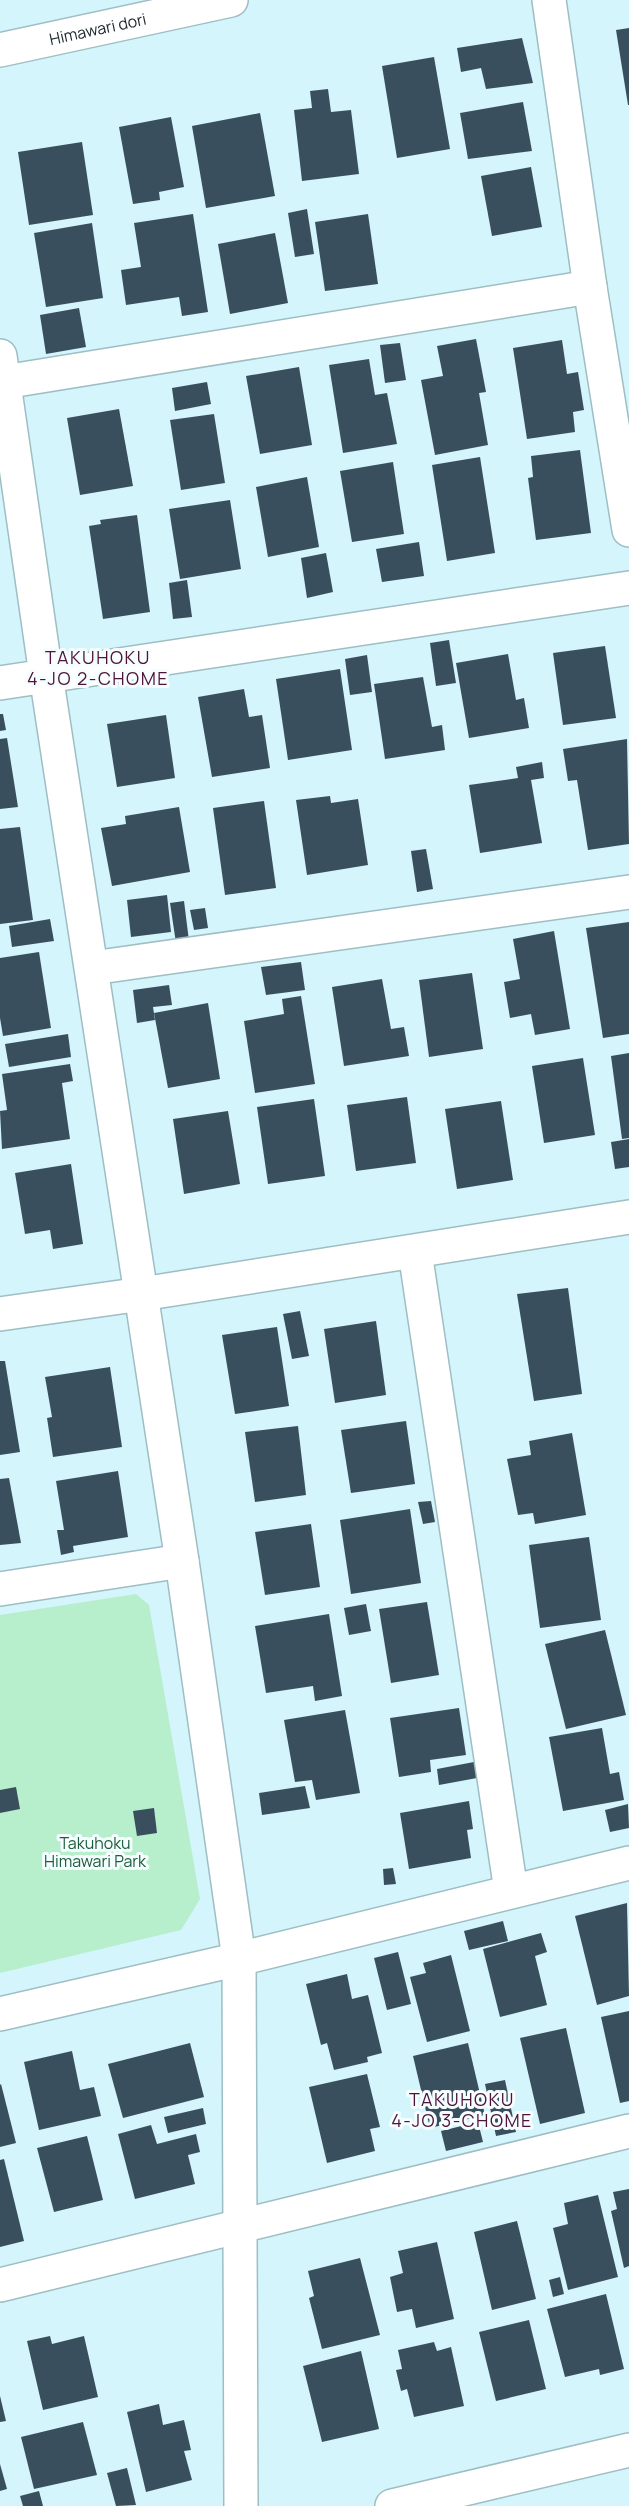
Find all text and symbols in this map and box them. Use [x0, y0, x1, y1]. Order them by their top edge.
street label: Himawari dori [47, 8, 148, 50]
district label: TAKUHOKU 4-JO 2-CHOME [27, 645, 169, 690]
park label: Takuhoku Himawari Park [44, 1832, 147, 1872]
district label: TAKUHOKU 4-JO 3-CHOME [391, 2087, 533, 2132]

